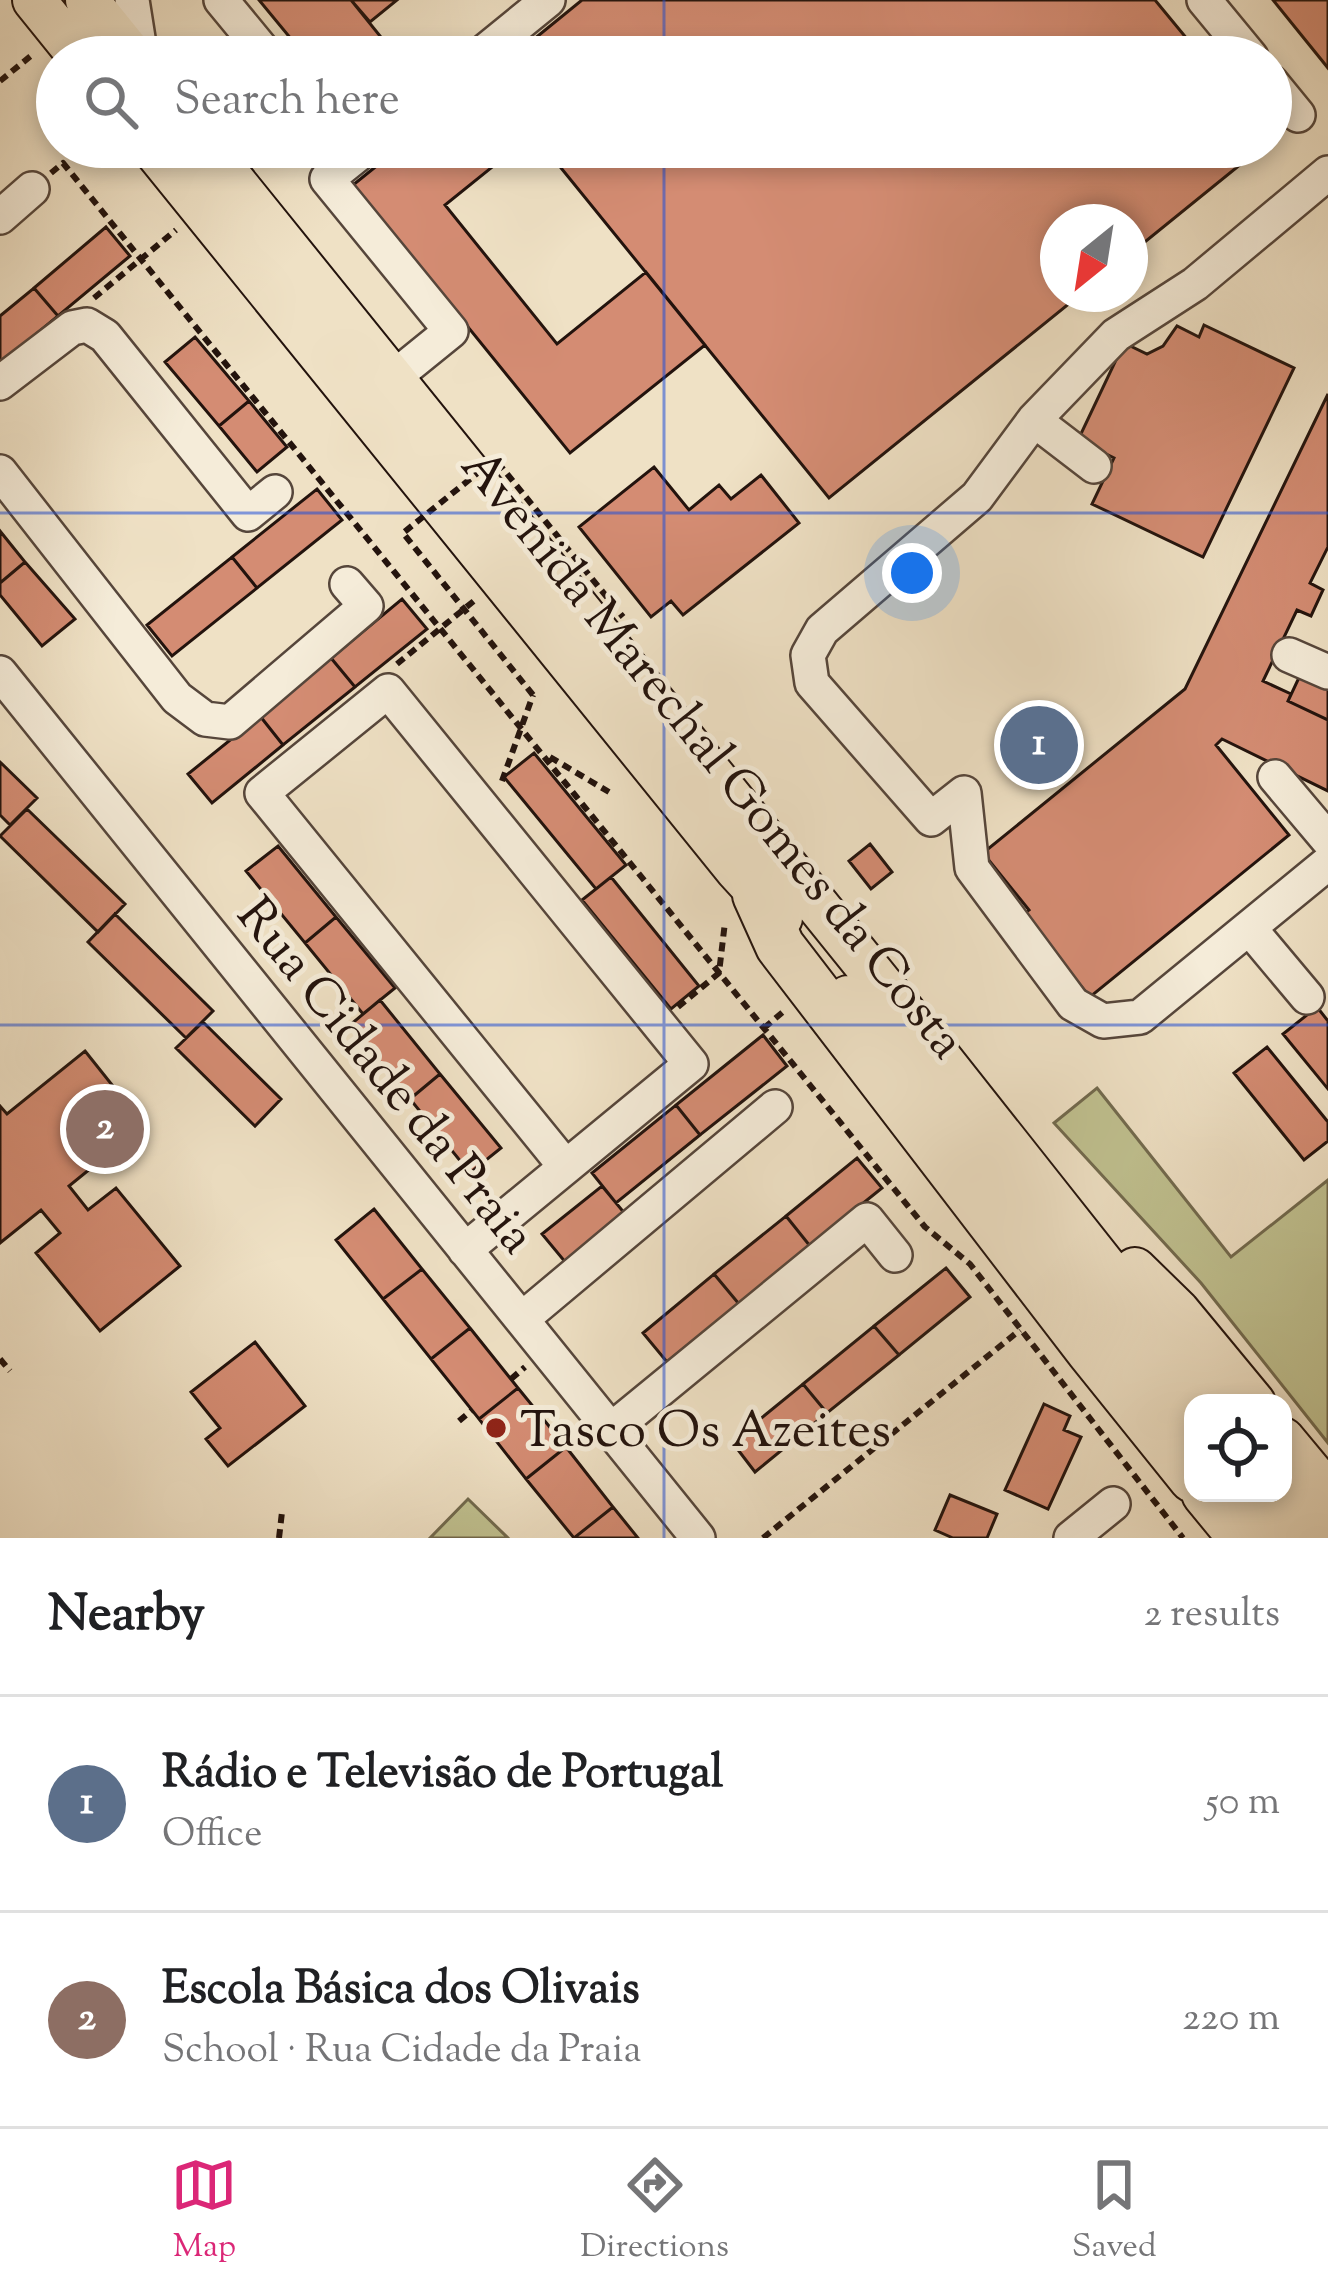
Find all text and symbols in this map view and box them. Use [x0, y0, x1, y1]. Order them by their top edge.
search box [36, 36, 1292, 168]
icon: search [78, 69, 144, 135]
text: Search here [174, 70, 400, 135]
north arrow [1040, 204, 1148, 312]
street label: Avenida Marechal Gomes da Costa [441, 435, 980, 1076]
your location [882, 543, 942, 603]
pin: 1 [1000, 700, 1078, 790]
street label: Rua Cidade da Praia [217, 884, 551, 1271]
pin: 2 [66, 1084, 144, 1174]
map controls [1184, 1394, 1292, 1502]
button: locate [1184, 1394, 1292, 1502]
place label: Tasco Os Azeites [520, 1397, 891, 1470]
marker: Tasco Os Azeites [483, 1415, 509, 1441]
text: Nearby [48, 1580, 205, 1653]
text: 2 results [1144, 1588, 1280, 1644]
text: Rádio e Televisão de Portugal [162, 1743, 723, 1808]
text: 1 [80, 1776, 94, 1832]
text: 50 m [1205, 1776, 1280, 1832]
text: Office [162, 1808, 262, 1864]
text: Escola Básica dos Olivais [162, 1959, 640, 2024]
text: 2 [78, 1992, 96, 2048]
text: 220 m [1182, 1992, 1280, 2048]
text: School · Rua Cidade da Praia [162, 2024, 641, 2080]
tab: Map [171, 2152, 237, 2272]
tab: Directions [580, 2152, 729, 2272]
tab: Saved [1072, 2152, 1157, 2272]

